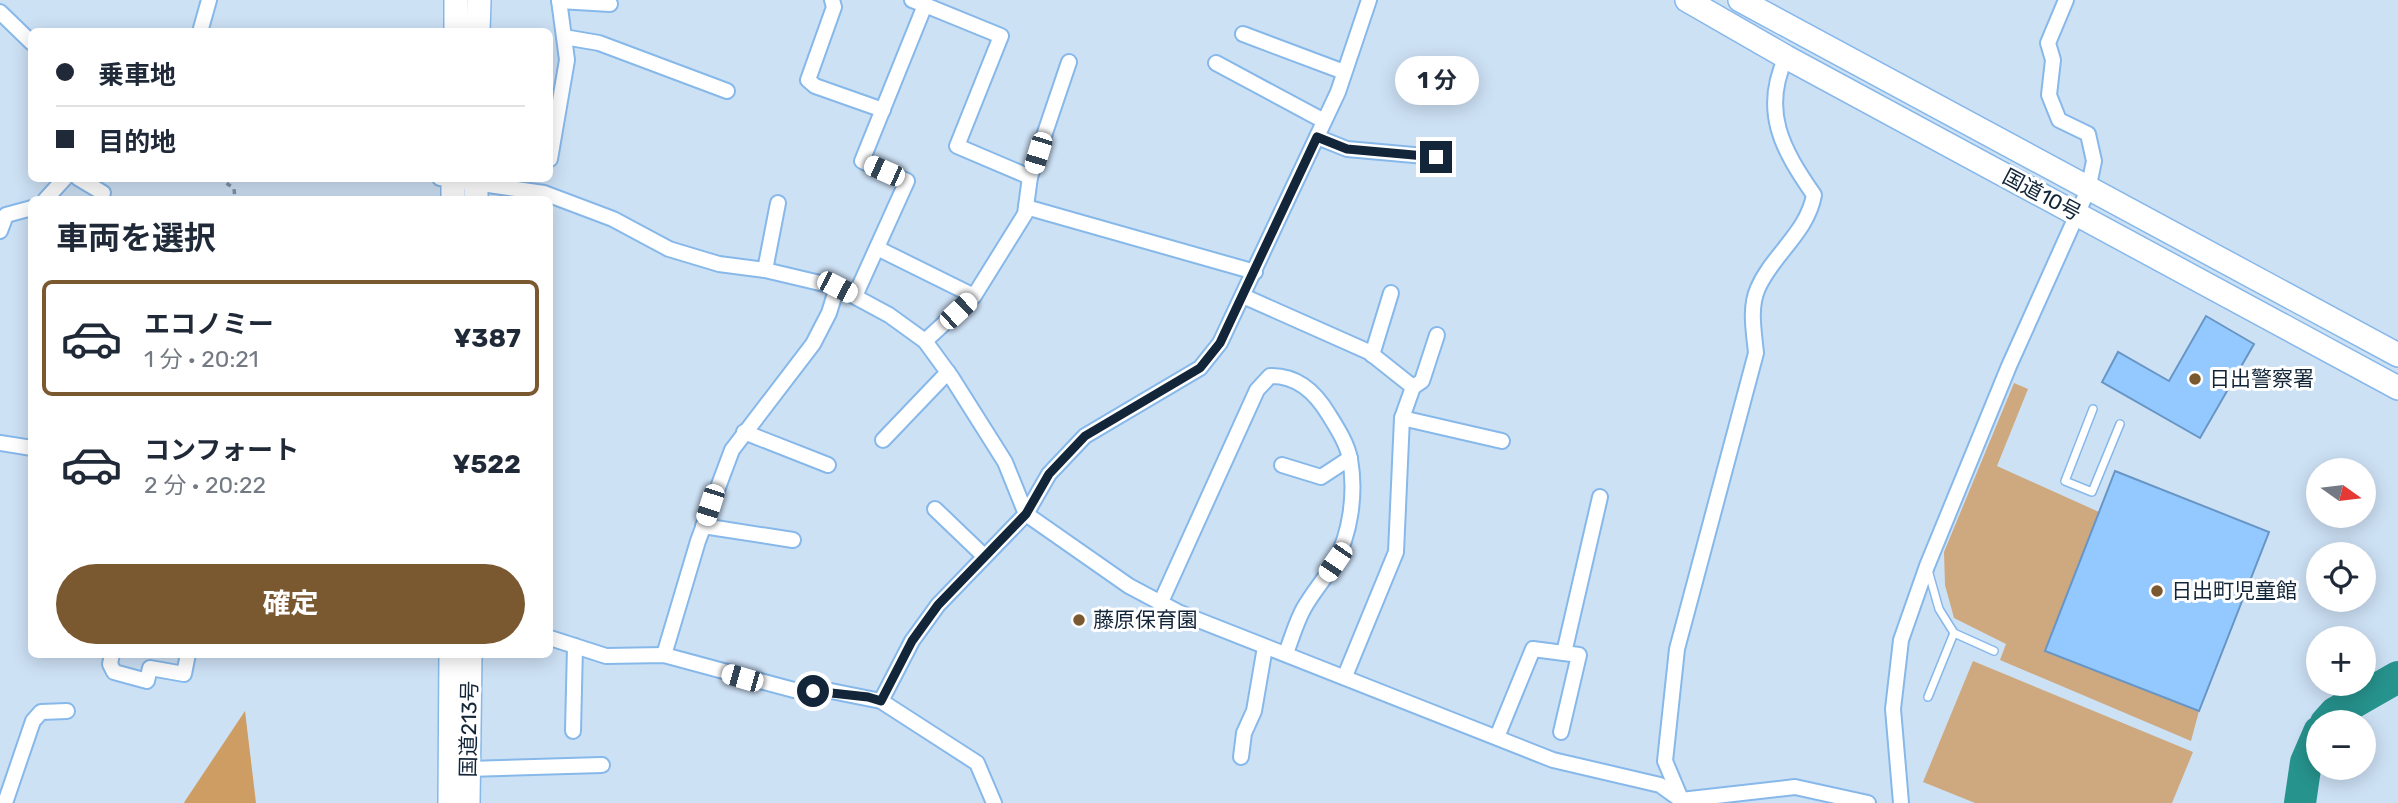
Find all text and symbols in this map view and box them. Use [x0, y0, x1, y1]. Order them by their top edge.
callout: 1 分 [1394, 55, 1478, 104]
text: 乗車地 [98, 60, 176, 91]
text: 1 分 [1417, 66, 1457, 94]
text: 目的地 [98, 127, 176, 158]
car [1022, 130, 1055, 176]
route end [1420, 141, 1452, 173]
car [861, 153, 908, 189]
street label: 国道10号 [1999, 163, 2086, 226]
text: 車両を選択 [56, 219, 216, 257]
car [814, 268, 861, 306]
car [936, 289, 981, 333]
icon: car [60, 307, 123, 370]
text: エコノミー [144, 309, 274, 340]
text: ¥387 [453, 323, 521, 354]
text: 1 分 · 20:21 [144, 345, 259, 373]
place label: 日出警察署 [2209, 366, 2314, 391]
marker: 日出警察署 [2187, 371, 2203, 387]
icon: car [60, 433, 123, 496]
text: コンフォート [144, 435, 299, 466]
text: ¥522 [452, 449, 521, 480]
north arrow [2306, 458, 2376, 528]
map controls [2306, 458, 2376, 780]
text: 2 分 · 20:22 [144, 471, 266, 499]
car [694, 482, 727, 528]
car [1315, 539, 1356, 585]
button: locate [2306, 542, 2376, 612]
button: 確定 [56, 564, 525, 644]
place label: 日出町児童館 [2171, 578, 2297, 603]
marker: 日出町児童館 [2149, 583, 2165, 599]
place label: 藤原保育園 [1093, 607, 1198, 632]
marker: 藤原保育園 [1071, 612, 1087, 628]
button: + [2306, 626, 2376, 696]
car [719, 662, 766, 694]
route start [797, 675, 829, 707]
street label: 国道213号 [455, 680, 482, 778]
button: − [2306, 710, 2376, 780]

